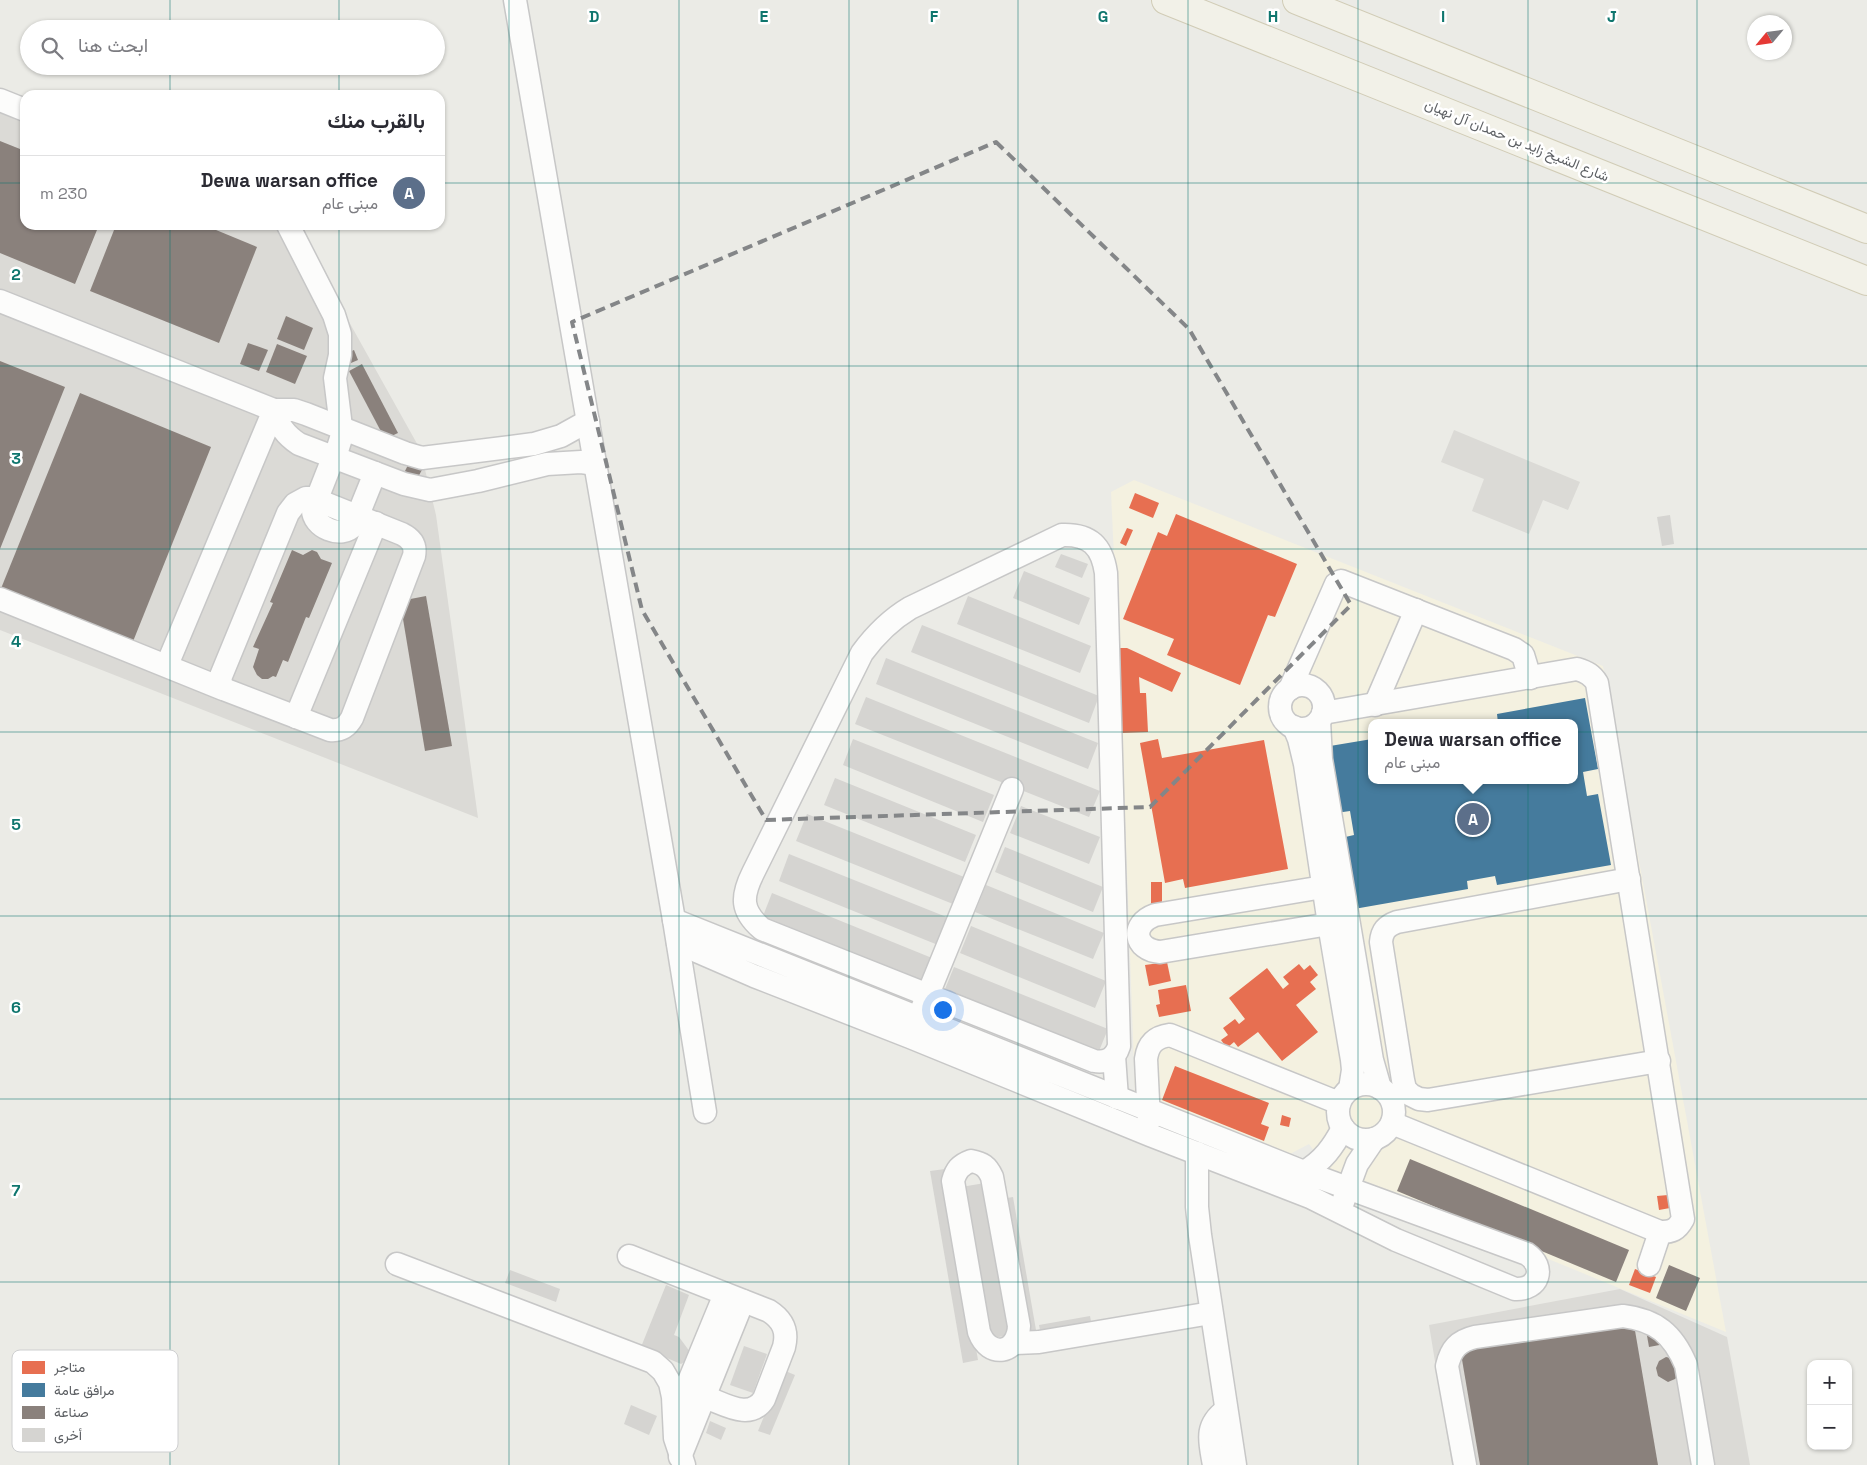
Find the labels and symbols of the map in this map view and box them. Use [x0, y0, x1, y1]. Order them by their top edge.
text: D [589, 6, 599, 27]
text: E [760, 6, 769, 27]
text: F [930, 6, 939, 27]
text: G [1098, 6, 1108, 27]
text: H [1268, 6, 1278, 27]
text: I [1441, 6, 1445, 27]
text: J [1607, 6, 1617, 27]
north arrow [1747, 15, 1792, 60]
street label: شارع الشيخ زايد بن حمدان آل نهيان [1421, 95, 1612, 187]
text: 2 [11, 264, 21, 285]
text: 3 [11, 448, 21, 469]
text: 4 [11, 631, 21, 652]
pin: A [1457, 800, 1489, 838]
text: 5 [11, 814, 21, 835]
text: 6 [11, 997, 21, 1018]
your location [930, 997, 956, 1023]
text: 7 [12, 1180, 21, 1201]
legend [12, 1350, 178, 1452]
text: متاجر [53, 1358, 85, 1376]
text: مرافق عامة [54, 1381, 114, 1399]
text: صناعة [54, 1403, 89, 1421]
text: أخرى [54, 1426, 82, 1444]

